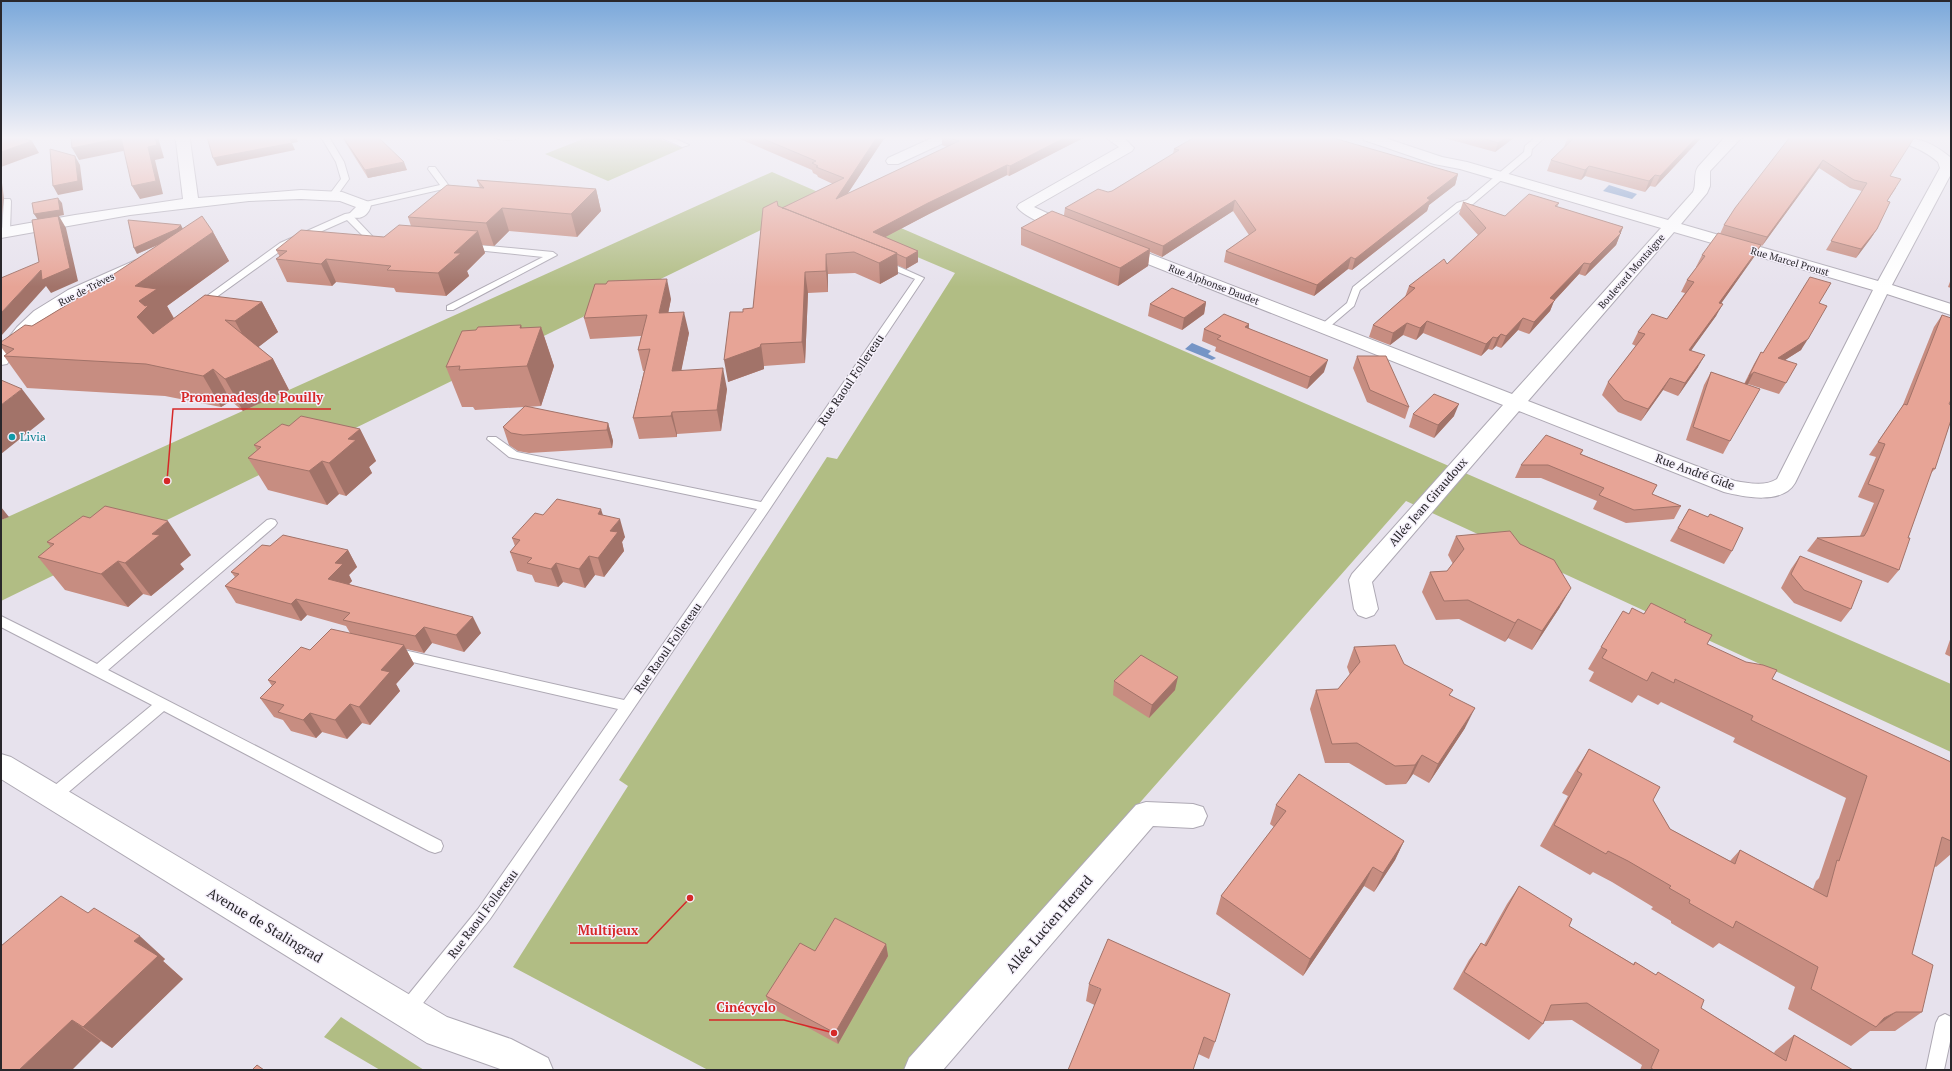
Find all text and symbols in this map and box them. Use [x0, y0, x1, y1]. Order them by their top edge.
street label: Boulevard Montaigne [1595, 231, 1668, 312]
street label: Rue Marcel Proust [1749, 244, 1831, 279]
street label: Rue Alphonse Daudet [1167, 261, 1261, 308]
street label: Rue de Trèves [56, 270, 117, 309]
street label: Rue Raoul Follereau [814, 331, 887, 428]
callout: Promenades de Pouilly [173, 384, 331, 409]
text: Promenades de Pouilly [181, 388, 324, 406]
place label: Livia [20, 429, 46, 444]
marker: Livia [7, 432, 17, 442]
street label: Rue André Gide [1653, 450, 1737, 493]
street label: Allée Jean Giraudoux [1385, 454, 1471, 549]
street label: Rue Raoul Follereau [631, 599, 705, 696]
street label: Rue Raoul Follereau [444, 866, 521, 961]
street label: Allée Lucien Herard [1001, 871, 1096, 977]
street label: Avenue de Stalingrad [204, 883, 327, 967]
callout: Multijeux [570, 918, 647, 943]
text: Multijeux [578, 921, 639, 939]
callout: Cinécyclo [709, 995, 784, 1020]
text: Cinécyclo [716, 998, 776, 1016]

